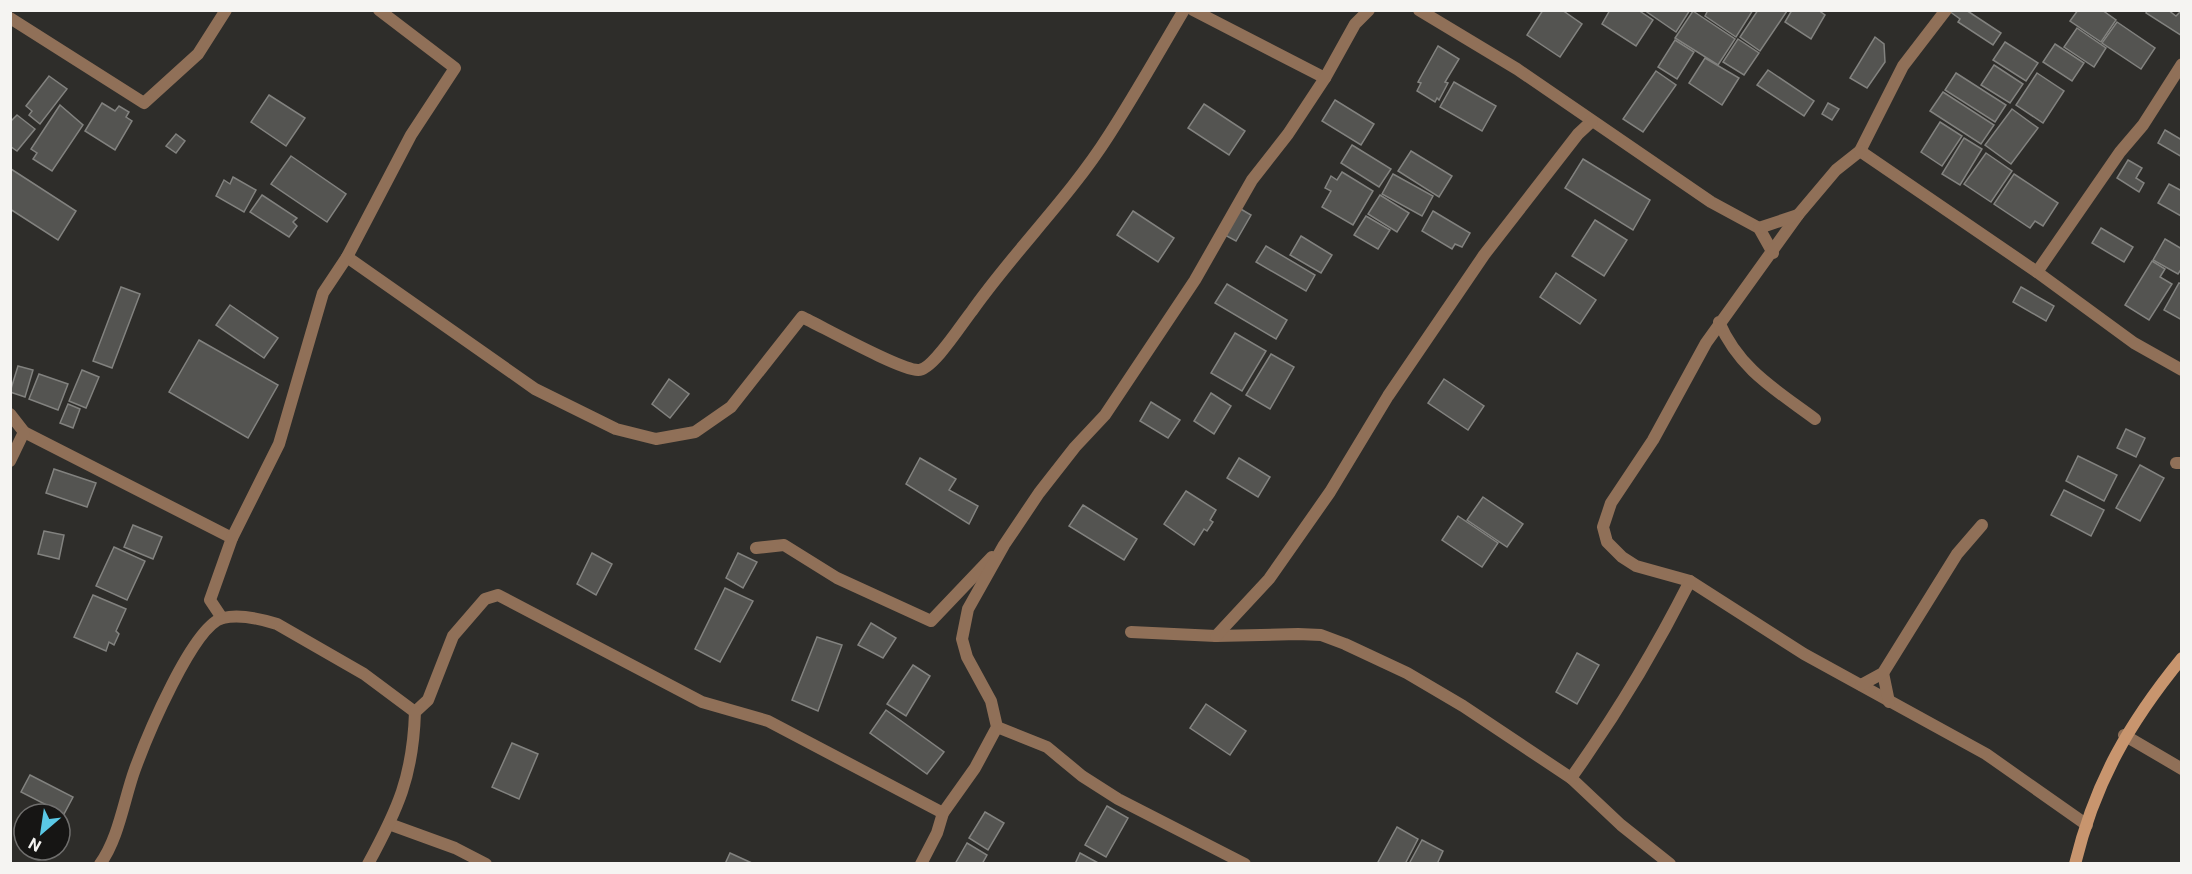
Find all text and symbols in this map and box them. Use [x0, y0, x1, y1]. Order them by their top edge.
north arrow [12, 802, 72, 862]
text: N [25, 834, 45, 856]

